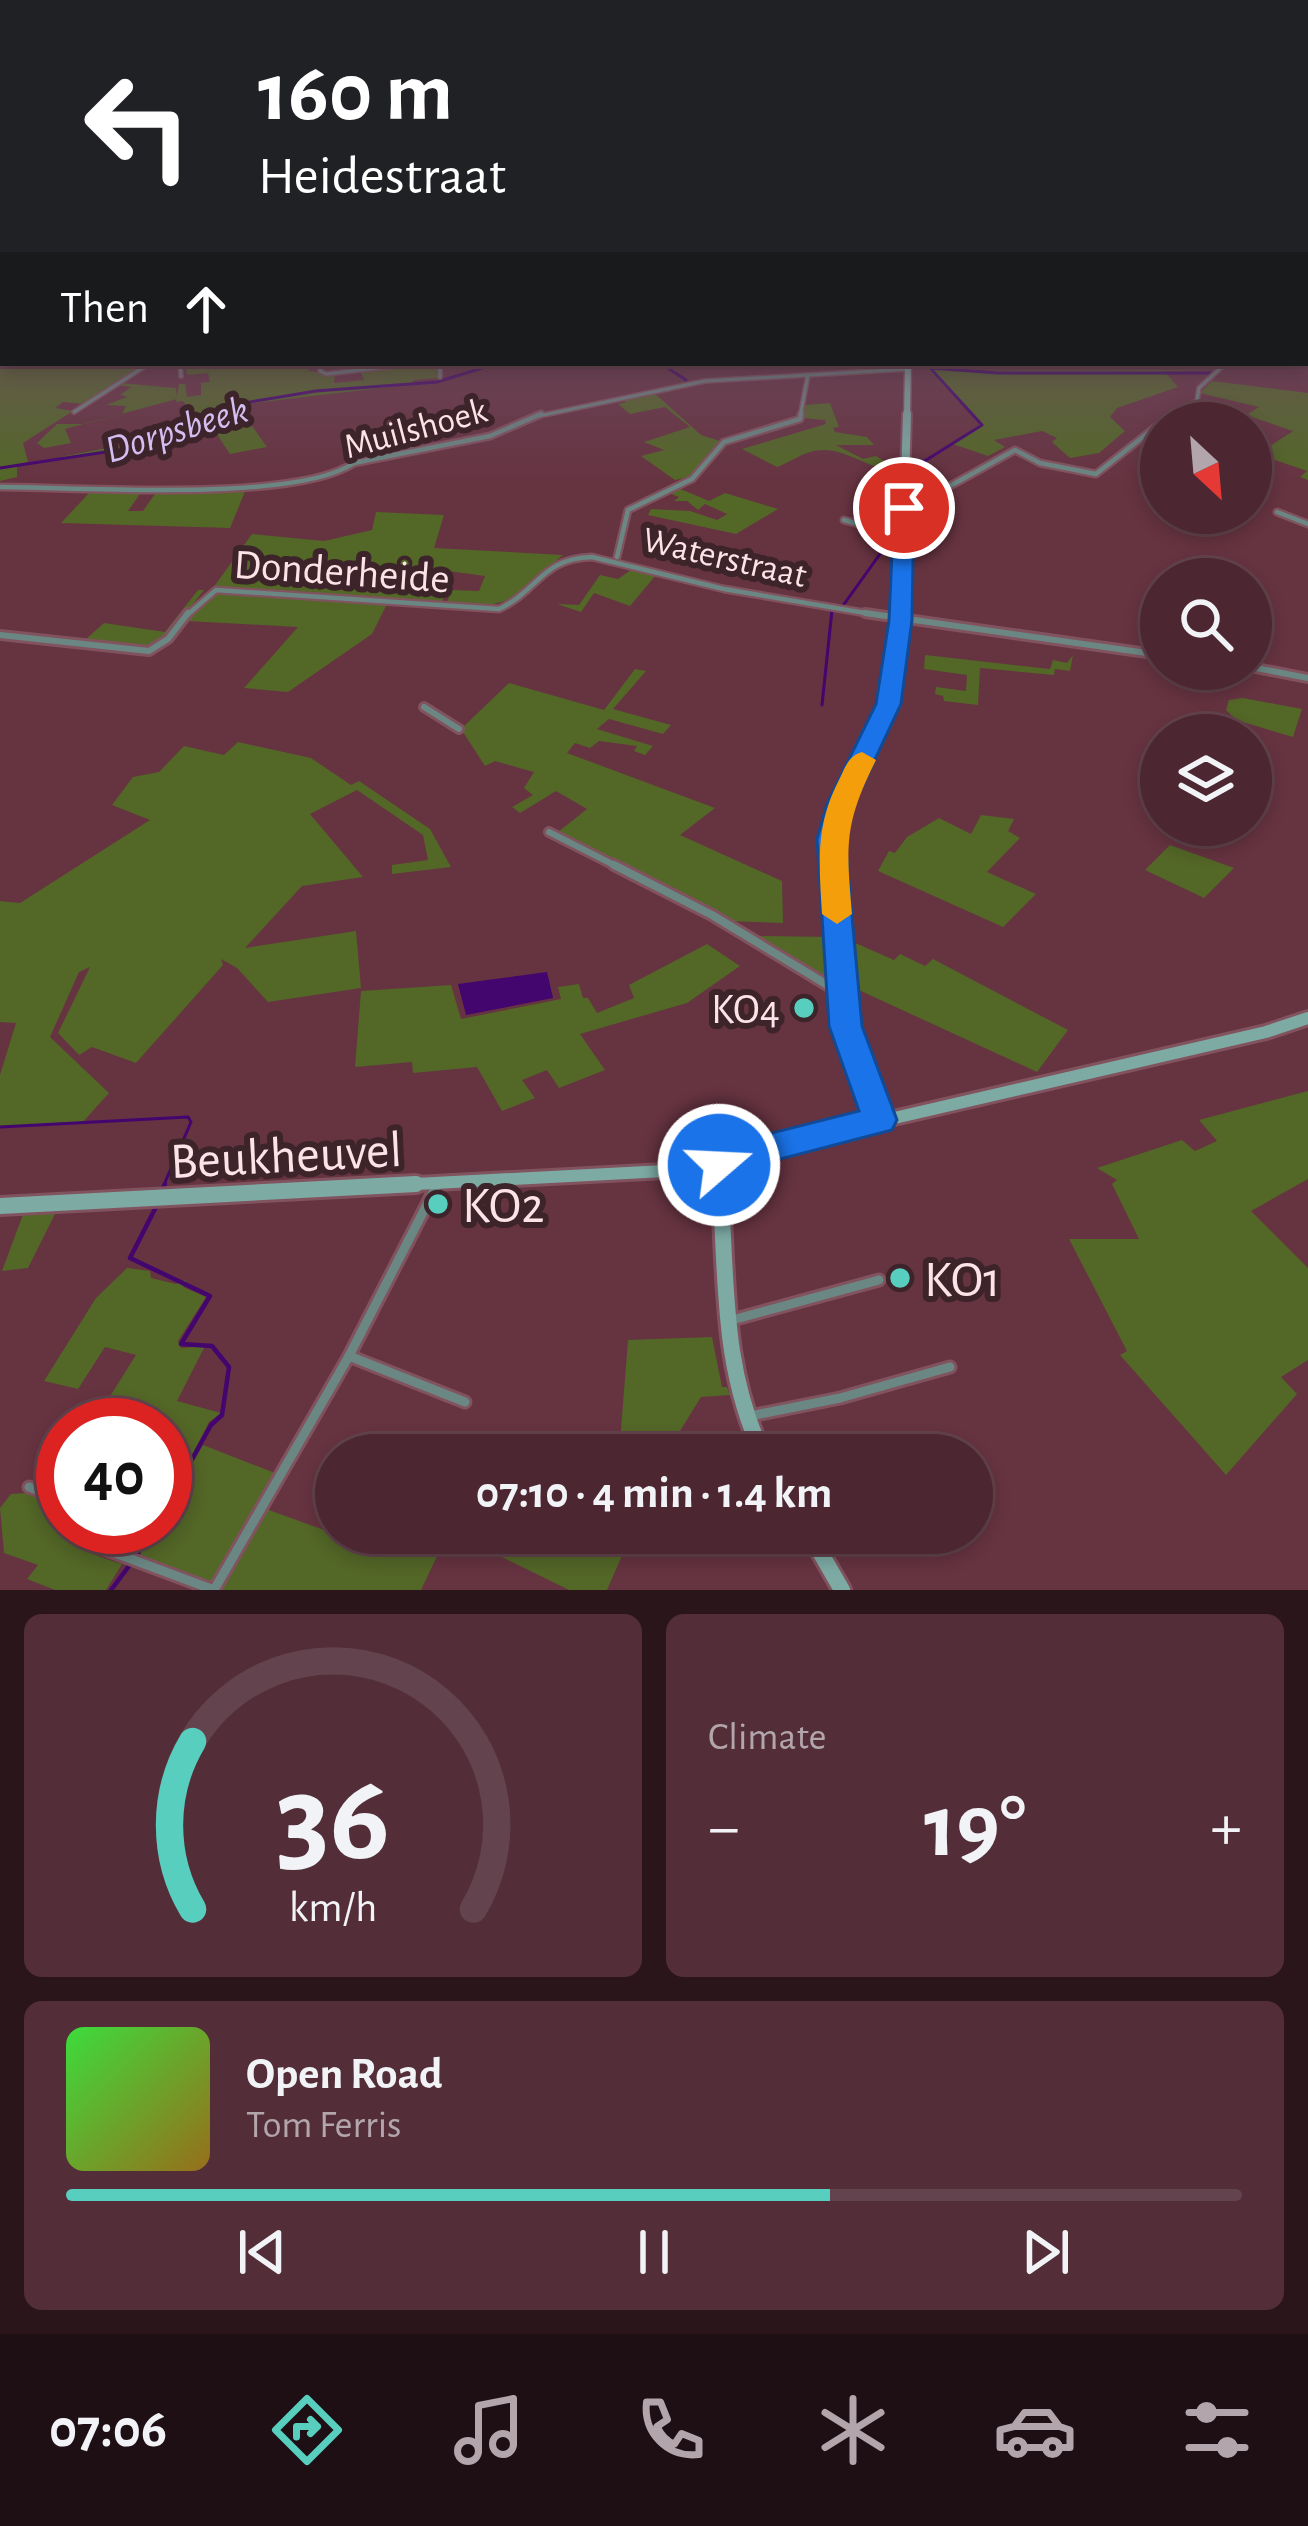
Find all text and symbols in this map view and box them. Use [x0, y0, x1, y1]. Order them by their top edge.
icon: left [60, 48, 216, 204]
text: 160 m [258, 52, 453, 136]
text: Heidestraat [258, 150, 506, 204]
icon: ahead [173, 276, 239, 342]
text: Then [60, 286, 149, 331]
water label: Dorpsbeek [101, 390, 253, 471]
street label: Muilshoek [340, 392, 491, 465]
north arrow [1140, 402, 1272, 534]
map controls [1140, 402, 1272, 846]
pin [853, 457, 955, 559]
icon: arrive [871, 475, 937, 541]
street label: Waterstraat [639, 522, 810, 594]
street label: Donderheide [233, 544, 451, 600]
button: search [1140, 558, 1272, 690]
button: layers [1140, 714, 1272, 846]
place label: KO4 [711, 989, 780, 1031]
marker: KO4 [791, 995, 817, 1021]
position arrow [656, 1102, 782, 1228]
street label: Beukheuvel [169, 1125, 403, 1188]
place label: KO2 [462, 1181, 544, 1232]
marker: KO2 [425, 1191, 451, 1217]
place label: KO1 [924, 1255, 1001, 1306]
marker: KO1 [887, 1265, 913, 1291]
speed limit sign: 40 [36, 1398, 192, 1554]
text: 07:10 · 4 min · 1.4 km [476, 1471, 832, 1516]
text: Climate [708, 1718, 826, 1757]
text: 36 [276, 1758, 390, 1883]
text: 19° [924, 1783, 1026, 1873]
text: − [708, 1795, 740, 1861]
text: + [1210, 1795, 1242, 1861]
text: km/h [289, 1886, 377, 1929]
text: Open Road [246, 2052, 443, 2097]
text: Tom Ferris [246, 2106, 402, 2145]
icon: previous [229, 2219, 295, 2285]
icon: pause [621, 2219, 687, 2285]
icon: next [1013, 2219, 1079, 2285]
icon: directions [265, 2388, 349, 2472]
icon: music [447, 2388, 531, 2472]
icon: phone [629, 2388, 713, 2472]
icon: climate [811, 2388, 895, 2472]
icon: car [993, 2388, 1077, 2472]
icon: filters [1175, 2388, 1259, 2472]
text: 07:06 [49, 2403, 167, 2457]

